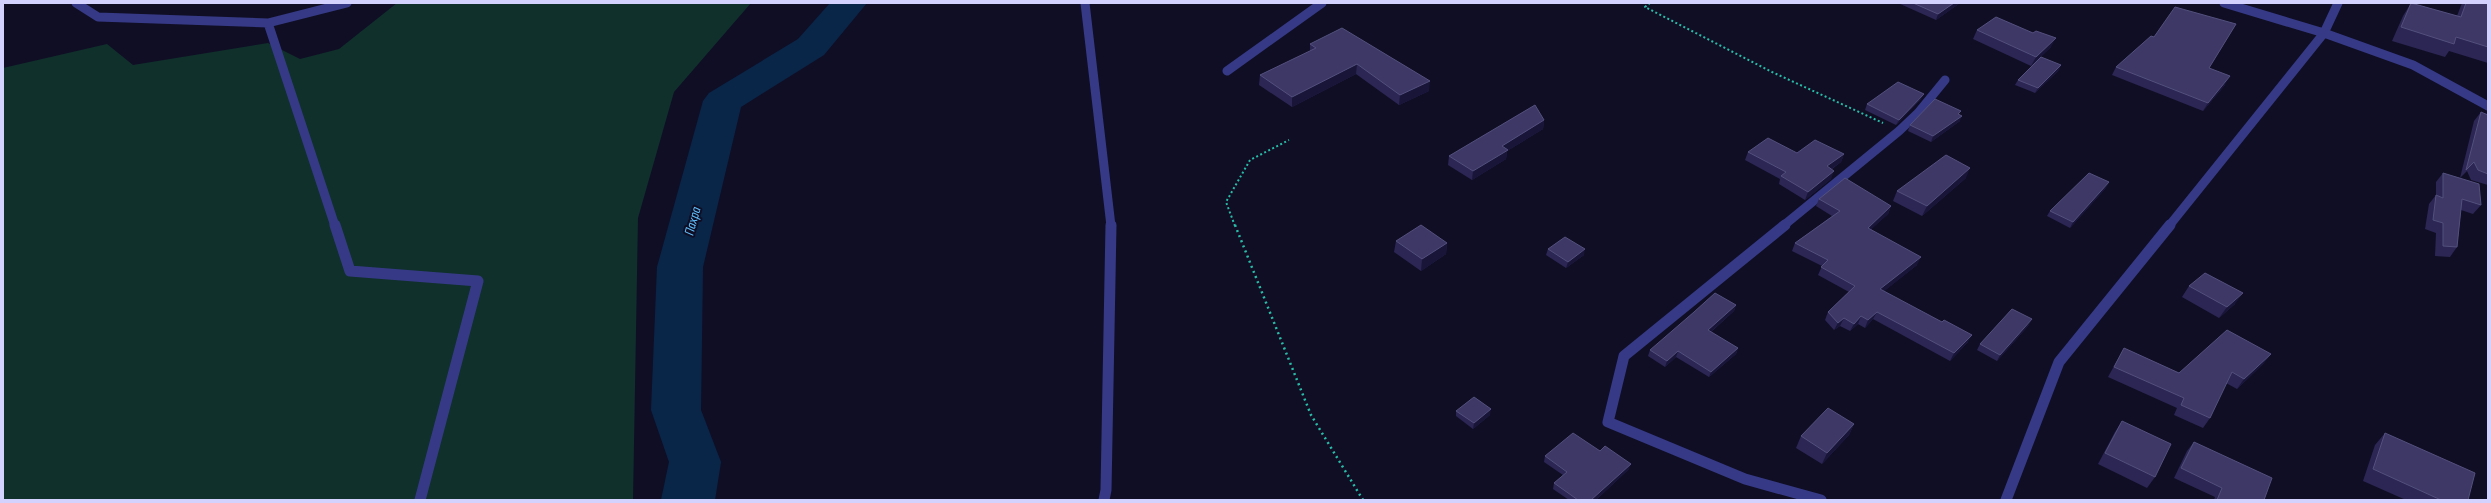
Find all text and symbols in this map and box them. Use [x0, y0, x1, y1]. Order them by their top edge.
water label: Пахра [681, 205, 705, 237]

